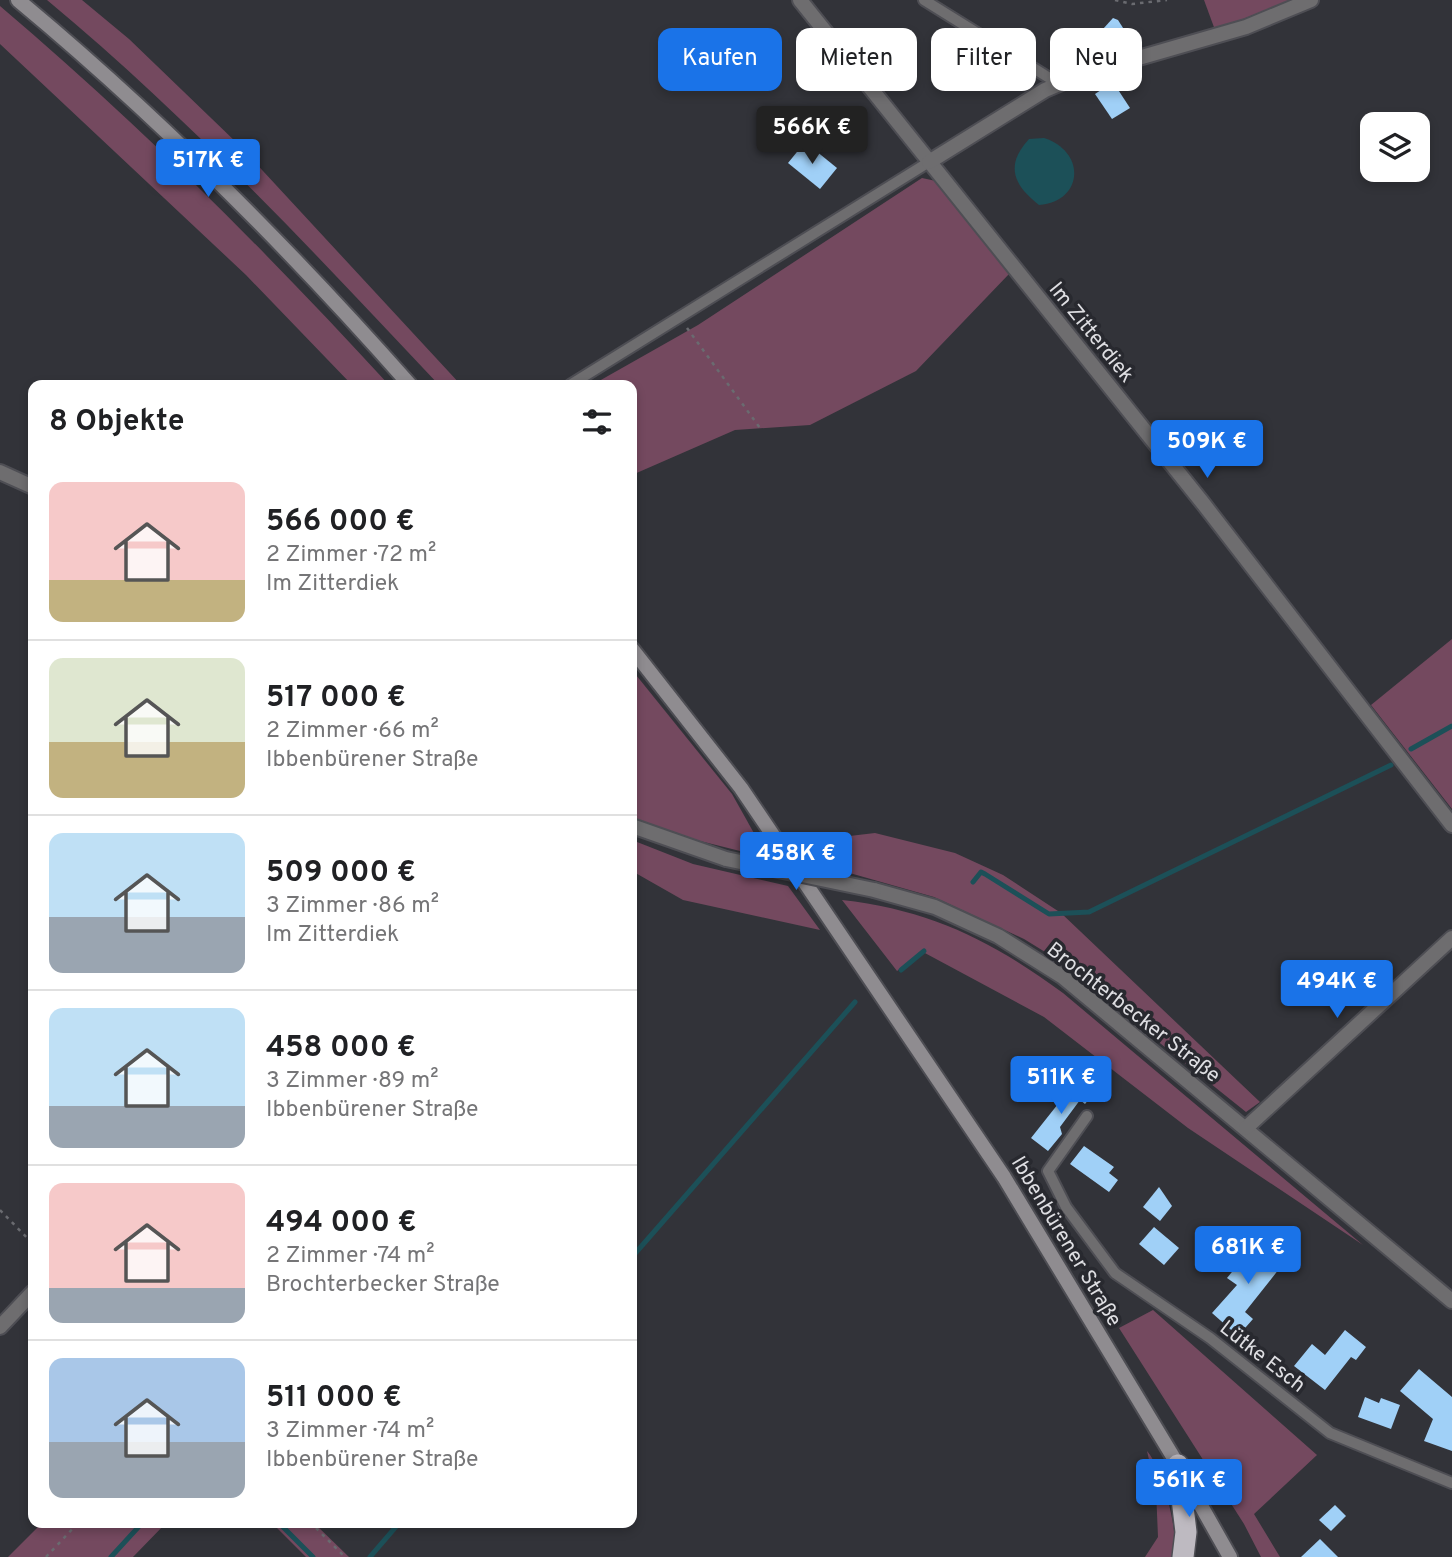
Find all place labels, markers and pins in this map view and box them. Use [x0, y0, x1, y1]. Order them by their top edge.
pin: 566K € [755, 106, 869, 166]
pin: 517K € [151, 140, 265, 199]
pin: 509K € [1150, 420, 1264, 480]
pin: 458K € [739, 832, 853, 892]
pin: 494K € [1280, 960, 1394, 1020]
pin: 511K € [1004, 1056, 1118, 1116]
pin: 681K € [1191, 1226, 1305, 1286]
pin: 561K € [1132, 1460, 1246, 1519]

